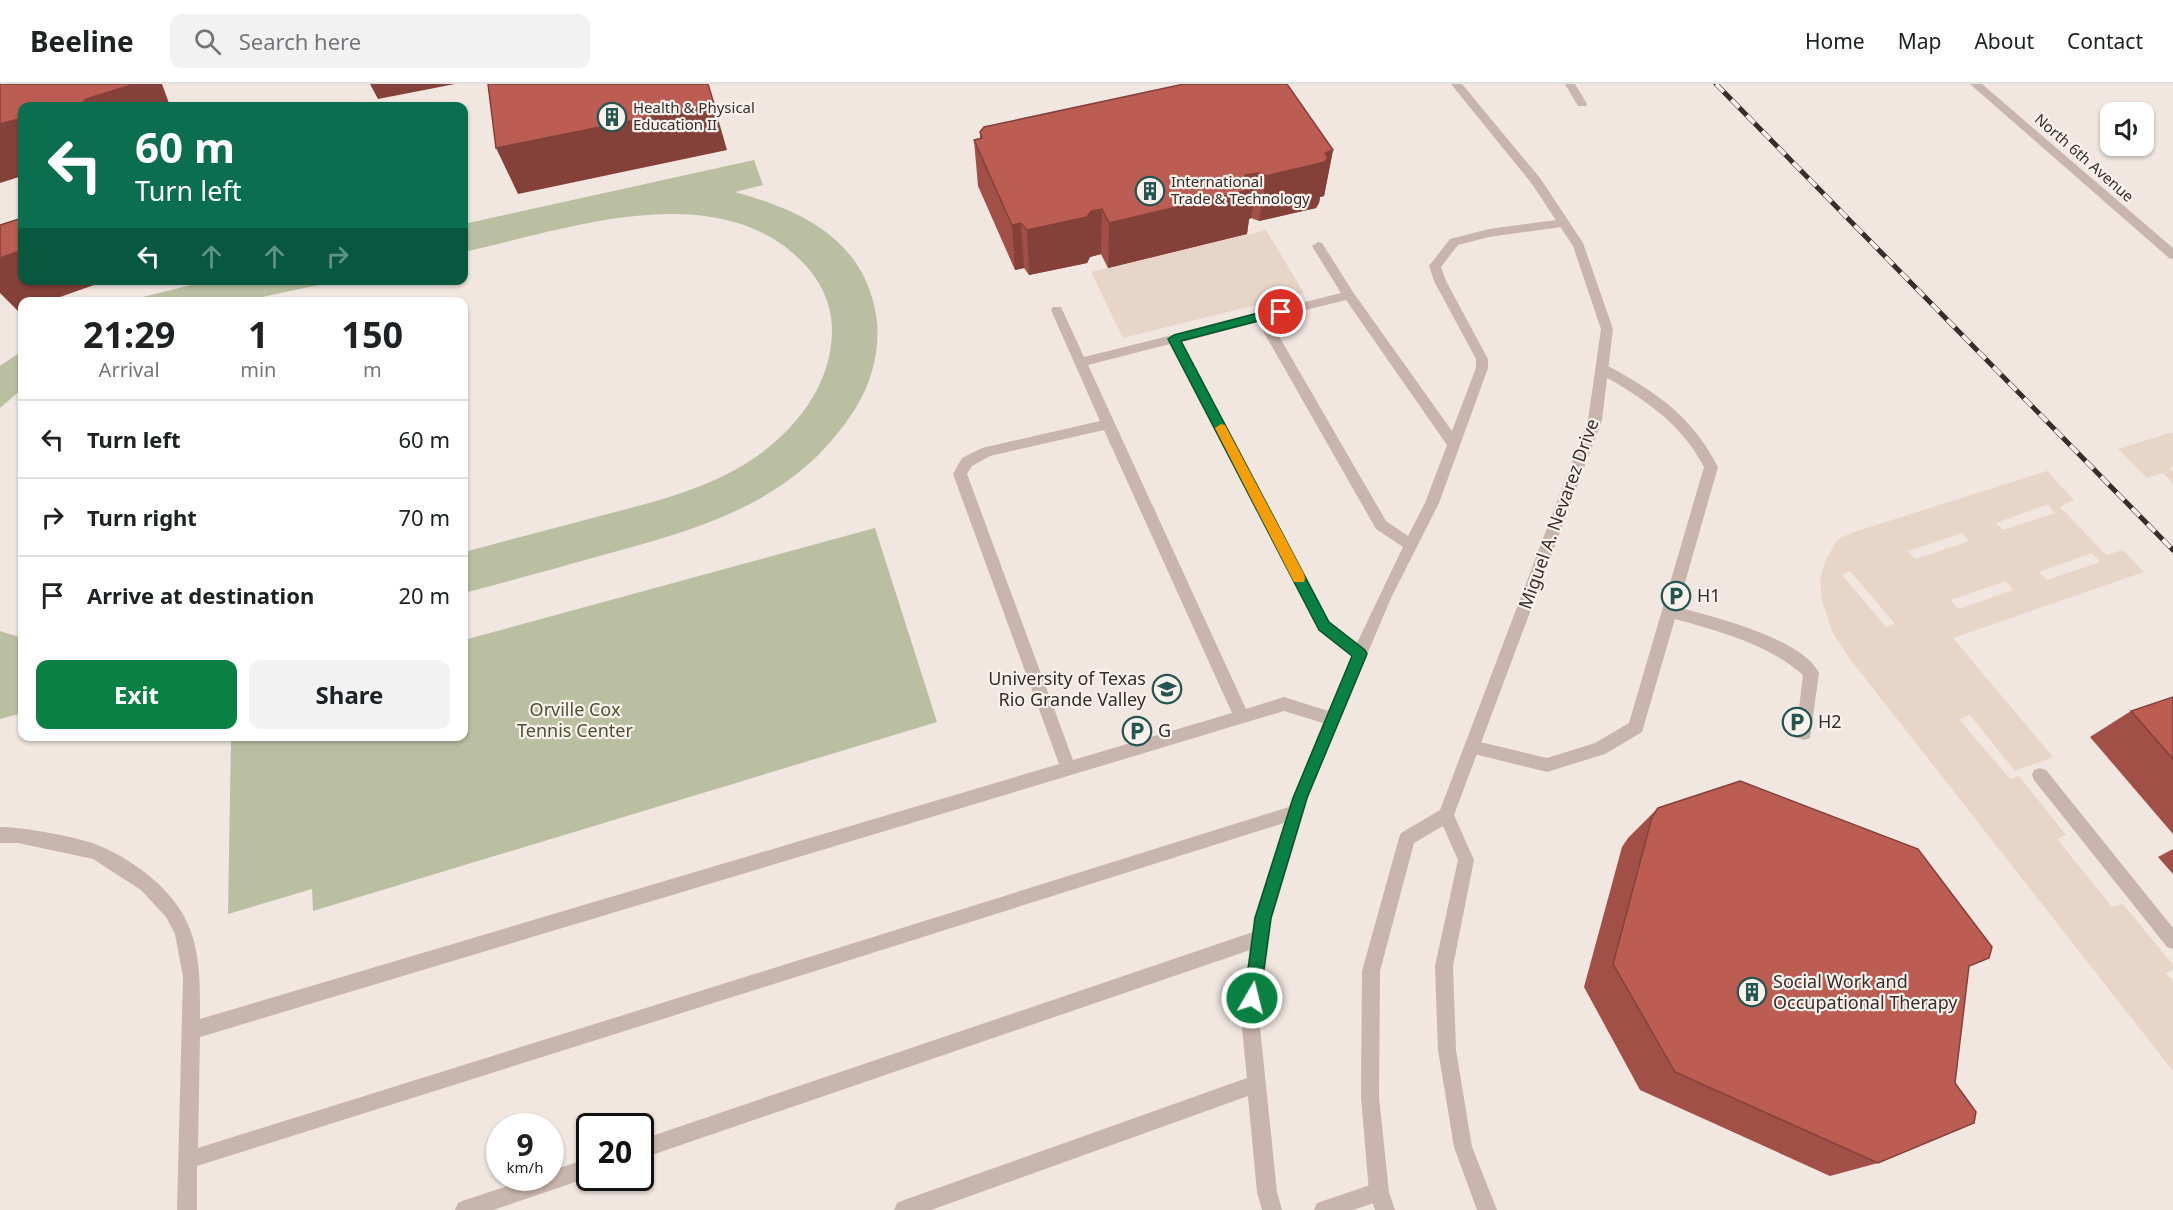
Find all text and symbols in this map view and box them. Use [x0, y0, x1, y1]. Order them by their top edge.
search box [170, 14, 590, 68]
text: Beeline [30, 22, 134, 60]
icon: search [191, 25, 224, 58]
text: Search here [239, 26, 361, 56]
text: Home [1805, 27, 1865, 55]
text: Map [1898, 27, 1941, 55]
text: About [1974, 27, 2034, 55]
text: Contact [2067, 27, 2143, 55]
place label: Health & Physical Education II [633, 97, 755, 134]
building icon: Health & Physical Education II [596, 101, 628, 133]
map controls [2100, 102, 2154, 156]
button: sound [2100, 102, 2154, 156]
street label: North 6th Avenue [2031, 109, 2138, 206]
text: 60 m [135, 118, 235, 175]
icon: left [36, 126, 114, 204]
place label: International Trade & Technology [1171, 171, 1310, 208]
text: Turn left [135, 172, 241, 209]
building icon: International Trade & Technology [1134, 175, 1166, 207]
icon: left [132, 240, 165, 273]
icon: ahead [195, 240, 228, 273]
icon: ahead [258, 240, 291, 273]
icon: right [321, 240, 354, 273]
pin [1255, 286, 1306, 337]
icon: arrive [1264, 295, 1297, 328]
text: 21:29 [83, 310, 175, 359]
text: 1 [248, 310, 269, 359]
text: 150 [341, 310, 403, 359]
text: Arrival [99, 356, 160, 383]
text: min [240, 356, 276, 383]
text: m [363, 356, 382, 383]
street label: Miguel A. Nevarez Drive [1512, 415, 1604, 612]
icon: left [36, 423, 69, 456]
text: Turn left [87, 424, 181, 454]
text: 60 m [399, 424, 450, 454]
icon: right [36, 501, 69, 534]
text: Turn right [87, 502, 197, 532]
text: 70 m [399, 502, 450, 532]
icon: arrive [36, 579, 69, 612]
text: Arrive at destination [87, 580, 314, 610]
text: 20 m [399, 580, 450, 610]
parking icon: H1 [1660, 580, 1692, 612]
place label: H1 [1697, 583, 1721, 607]
button: Exit [36, 660, 237, 729]
button: Share [249, 660, 450, 729]
place label: University of Texas Rio Grande Valley [988, 666, 1147, 711]
school or university icon: University of Texas Rio Grande Valley [1151, 673, 1183, 705]
park label: Orville Cox Tennis Center [517, 697, 633, 742]
parking icon: H2 [1781, 706, 1813, 738]
place label: H2 [1818, 709, 1842, 733]
parking icon: G [1121, 715, 1153, 747]
place label: G [1158, 718, 1171, 742]
position arrow [1220, 966, 1284, 1030]
place label: Social Work and Occupational Therapy [1773, 969, 1958, 1014]
building icon: Social Work and Occupational Therapy [1736, 976, 1768, 1008]
speed limit sign: 20 [576, 1113, 654, 1191]
text: 9 [516, 1124, 534, 1165]
text: km/h [507, 1157, 543, 1177]

